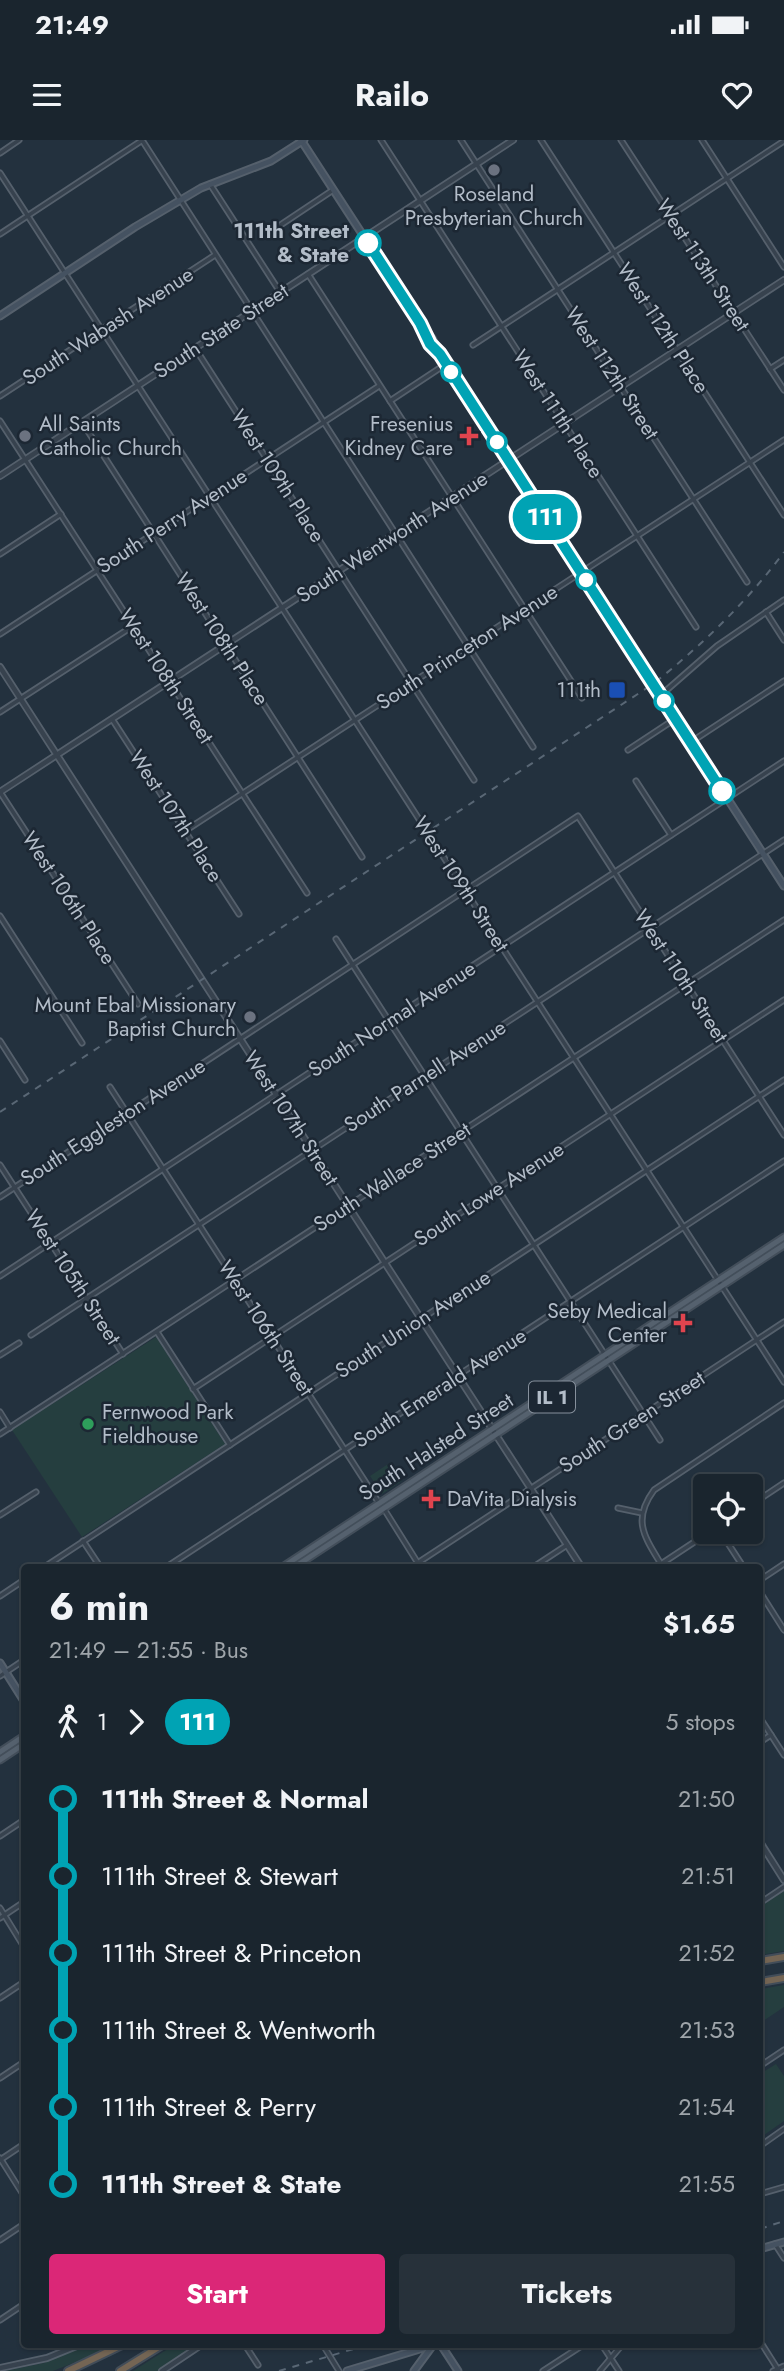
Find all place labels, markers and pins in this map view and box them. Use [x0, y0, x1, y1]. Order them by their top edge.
marker: Roseland Presbyterian Church [486, 162, 502, 178]
place label: Roseland Presbyterian Church [405, 179, 583, 233]
place label: 111th Street & State [233, 216, 349, 270]
marker: 111th Street & State [355, 230, 381, 256]
unlabelled marker [441, 362, 461, 382]
place label: All Saints Catholic Church [39, 409, 182, 463]
place label: Fresenius Kidney Care [344, 409, 453, 463]
marker: Fresenius Kidney Care [459, 426, 479, 446]
marker: All Saints Catholic Church [17, 428, 33, 444]
unlabelled marker [487, 432, 507, 452]
unlabelled marker [576, 570, 596, 590]
place label: 111th [557, 675, 601, 705]
marker: 111th [607, 680, 627, 700]
unlabelled marker [654, 691, 674, 711]
unlabelled marker [709, 778, 735, 804]
place label: Mount Ebal Missionary Baptist Church [35, 990, 237, 1044]
marker: Mount Ebal Missionary Baptist Church [242, 1009, 258, 1025]
place label: Seby Medical Center [547, 1296, 668, 1350]
marker: Seby Medical Center [673, 1313, 693, 1333]
place label: Fernwood Park Fieldhouse [102, 1397, 234, 1451]
marker: Fernwood Park Fieldhouse [80, 1416, 96, 1432]
place label: DaVita Dialysis [447, 1484, 577, 1514]
marker: DaVita Dialysis [421, 1489, 441, 1509]

